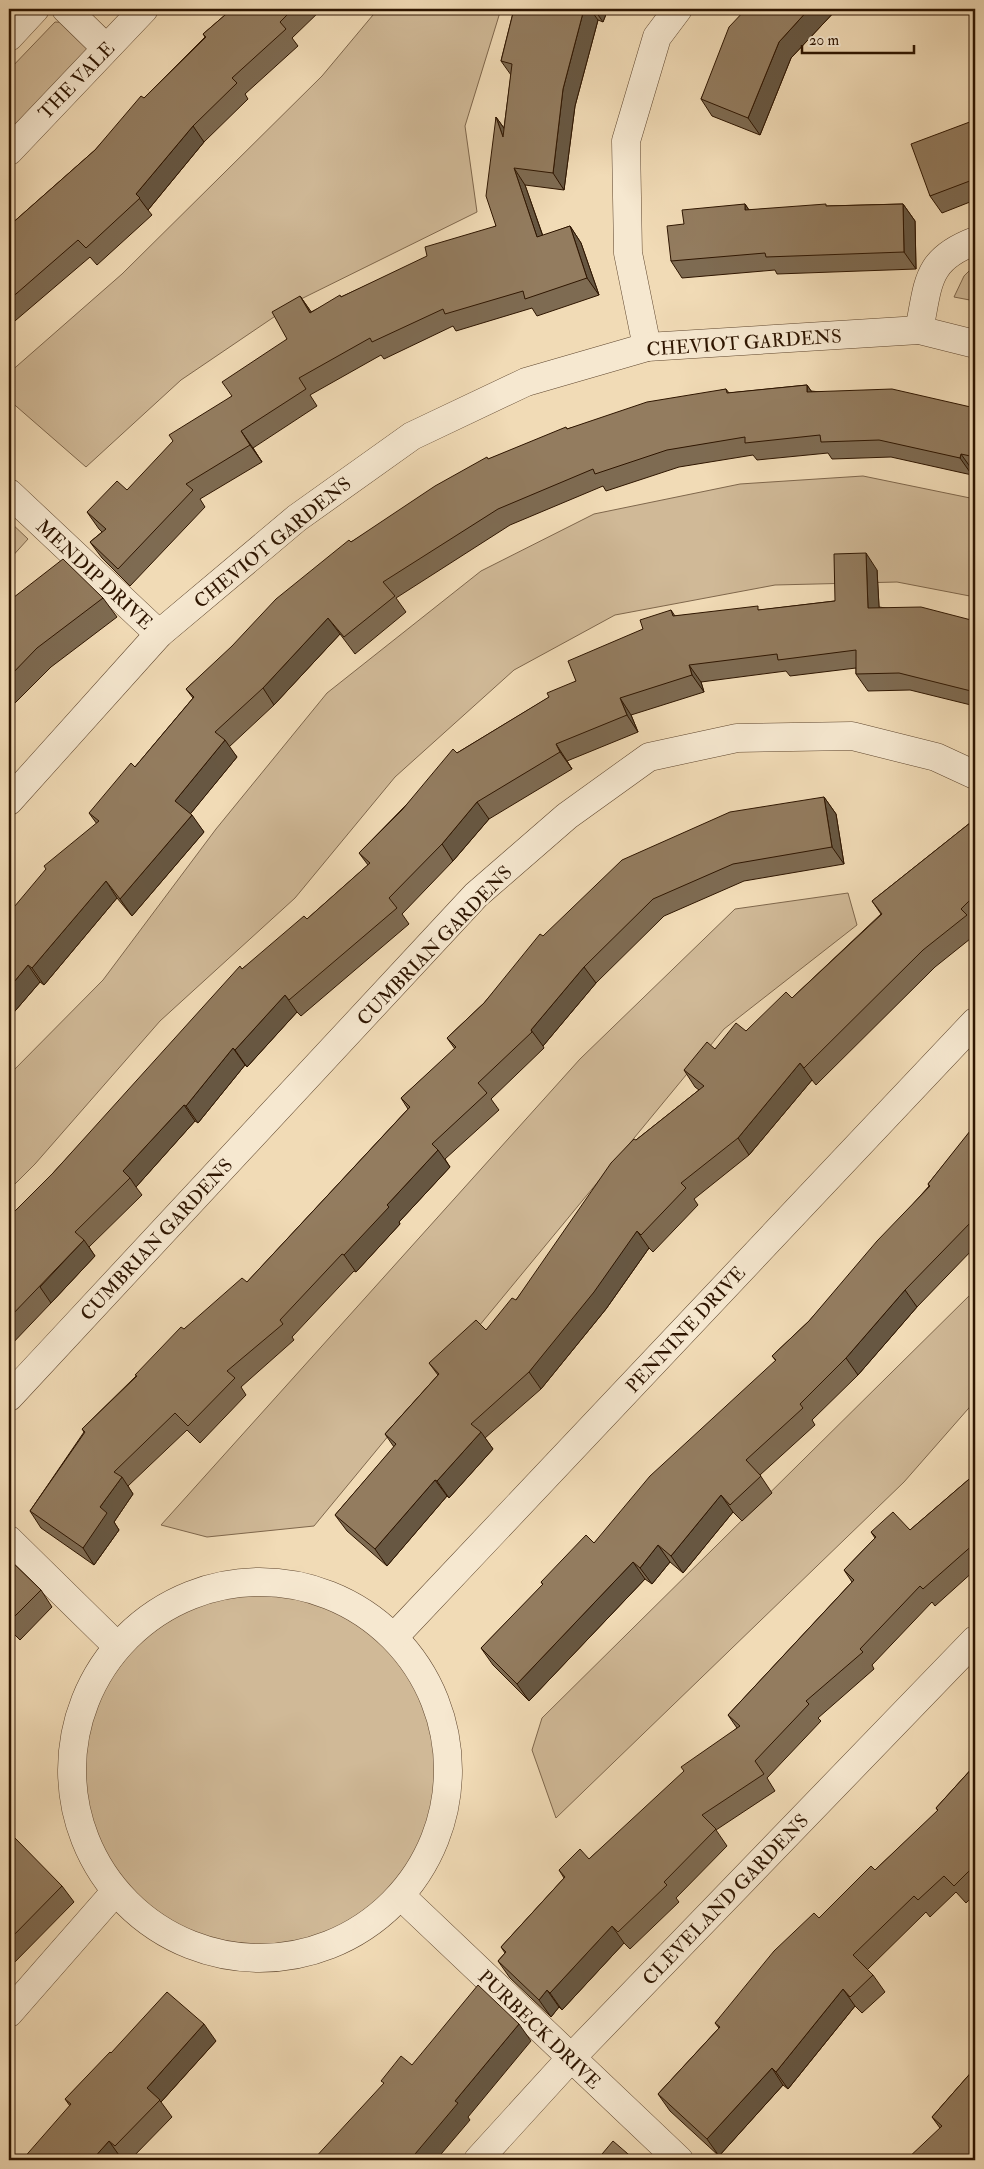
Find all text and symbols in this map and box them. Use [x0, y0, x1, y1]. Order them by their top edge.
scale bar [802, 22, 914, 54]
text: 20 m [809, 31, 839, 50]
street label: THE VALE [34, 36, 120, 125]
street label: CHEVIOT GARDENS [646, 324, 843, 362]
street label: CHEVIOT GARDENS [189, 472, 356, 614]
street label: MENDIP DRIVE [31, 515, 158, 635]
street label: CUMBRIAN GARDENS [352, 861, 517, 1031]
street label: CUMBRIAN GARDENS [75, 1154, 238, 1326]
street label: PENNINE DRIVE [621, 1261, 751, 1398]
street label: CLEVELAND GARDENS [637, 1809, 814, 1990]
street label: PURBECK DRIVE [473, 1965, 606, 2095]

